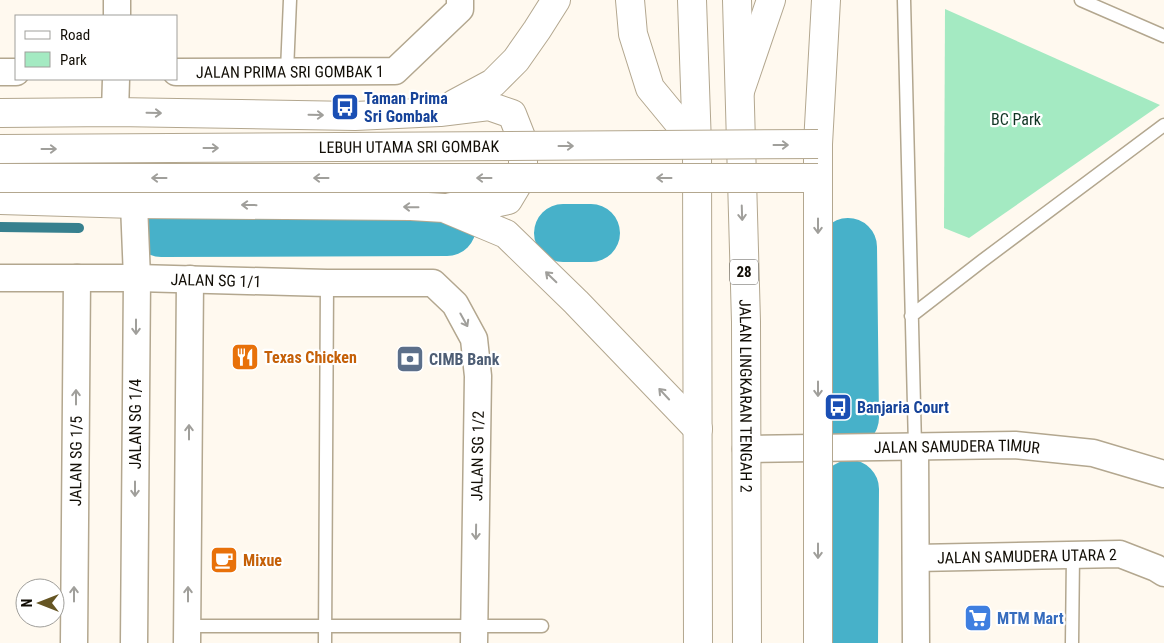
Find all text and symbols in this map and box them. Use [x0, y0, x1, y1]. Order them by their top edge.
legend [15, 15, 178, 80]
text: Road [60, 26, 90, 44]
text: Park [60, 51, 87, 69]
street label: JALAN PRIMA SRI GOMBAK 1 [196, 62, 384, 82]
place label: Taman Prima Sri Gombak [364, 89, 448, 126]
bus stop icon: Taman Prima Sri Gombak [330, 92, 360, 122]
one-way arrow [145, 108, 161, 118]
one-way arrow [308, 110, 324, 120]
park label: BC Park [991, 110, 1042, 129]
street label: LEBUH UTAMA SRI GOMBAK [319, 137, 499, 157]
one-way arrow [772, 140, 789, 150]
one-way arrow [558, 141, 574, 151]
one-way arrow [202, 143, 219, 153]
one-way arrow [40, 144, 56, 154]
one-way arrow [151, 173, 168, 183]
one-way arrow [314, 173, 330, 183]
one-way arrow [476, 173, 492, 183]
one-way arrow [656, 173, 672, 183]
one-way arrow [241, 200, 257, 210]
one-way arrow [403, 202, 419, 211]
one-way arrow [738, 205, 747, 221]
one-way arrow [813, 218, 823, 234]
road number: 28 [730, 260, 758, 284]
street label: JALAN SG 1/1 [170, 270, 261, 291]
one-way arrow [545, 271, 557, 283]
street label: JALAN LINGKARAN TENGAH 2 [735, 299, 756, 493]
one-way arrow [459, 312, 469, 327]
one-way arrow [131, 318, 141, 334]
restaurant icon: Texas Chicken [230, 342, 260, 372]
bank icon: CIMB Bank [395, 344, 425, 374]
place label: Texas Chicken [264, 348, 357, 367]
place label: CIMB Bank [429, 350, 500, 369]
street label: JALAN SG 1/4 [126, 379, 145, 469]
one-way arrow [813, 380, 823, 397]
one-way arrow [658, 387, 670, 400]
one-way arrow [71, 389, 81, 406]
bus stop icon: Banjaria Court [823, 392, 853, 422]
place label: Banjaria Court [857, 398, 949, 417]
street label: JALAN SG 1/2 [467, 410, 488, 501]
street label: JALAN SG 1/5 [66, 416, 86, 506]
one-way arrow [184, 424, 194, 440]
street label: JALAN SAMUDERA TIMUR [874, 436, 1041, 458]
one-way arrow [130, 480, 140, 497]
one-way arrow [471, 524, 481, 540]
one-way arrow [813, 543, 823, 559]
cafe icon: Mixue [209, 545, 239, 575]
street label: JALAN SAMUDERA UTARA 2 [937, 545, 1117, 568]
place label: Mixue [243, 551, 282, 570]
north arrow [15, 578, 65, 628]
one-way arrow [69, 587, 79, 603]
one-way arrow [183, 587, 192, 603]
text: N [19, 599, 35, 607]
supermarket icon: MTM Mart [963, 603, 993, 633]
place label: MTM Mart [997, 609, 1064, 628]

